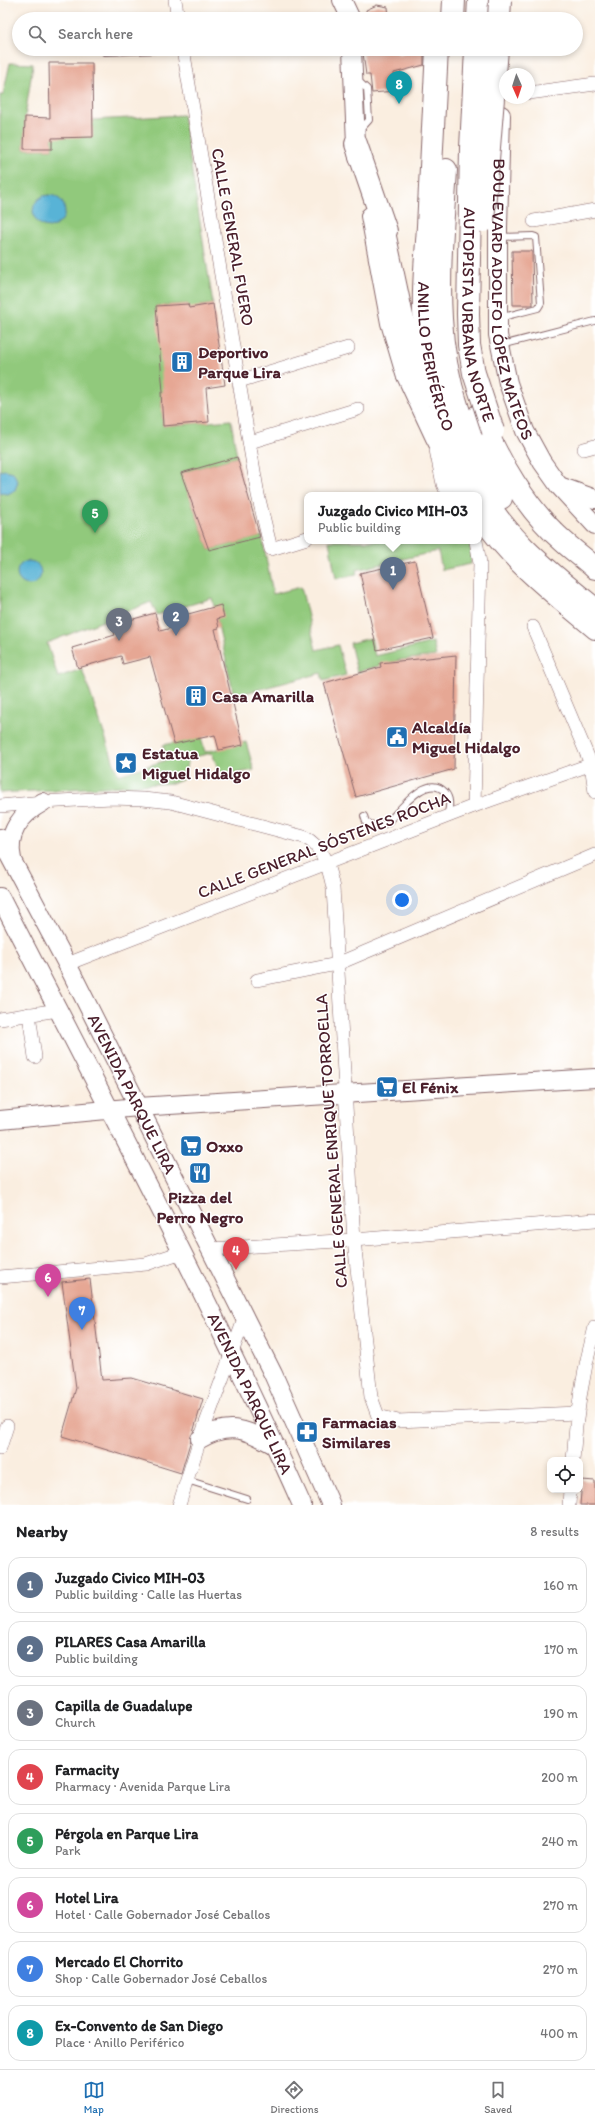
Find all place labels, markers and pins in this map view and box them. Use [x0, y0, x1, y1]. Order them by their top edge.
pin: 8 [386, 71, 412, 104]
place label: Deportivo Parque Lira [198, 342, 281, 383]
building icon: Deportivo Parque Lira [169, 349, 195, 375]
pin: 5 [82, 500, 108, 533]
pin: 1 [380, 557, 406, 590]
pin: 2 [163, 603, 189, 636]
pin: 3 [106, 608, 132, 641]
building icon: Casa Amarilla [183, 683, 209, 709]
place label: Casa Amarilla [212, 686, 315, 706]
place label: Alcaldía Miguel Hidalgo [411, 717, 521, 758]
public building icon: Alcaldía Miguel Hidalgo [384, 724, 410, 750]
place label: Estatua Miguel Hidalgo [142, 743, 251, 784]
place icon: Estatua Miguel Hidalgo [113, 750, 139, 776]
supermarket icon: El Fénix [374, 1074, 400, 1100]
place label: El Fénix [402, 1077, 459, 1097]
supermarket icon: Oxxo [178, 1133, 204, 1159]
place label: Oxxo [206, 1136, 244, 1156]
restaurant icon: Pizza del Perro Negro [187, 1160, 213, 1186]
place label: Pizza del Perro Negro [157, 1187, 244, 1228]
pin: 4 [223, 1237, 249, 1270]
pin: 6 [35, 1264, 61, 1297]
pin: 7 [69, 1297, 95, 1330]
place label: Farmacias Similares [322, 1412, 397, 1452]
pharmacy icon: Farmacias Similares [294, 1419, 320, 1445]

